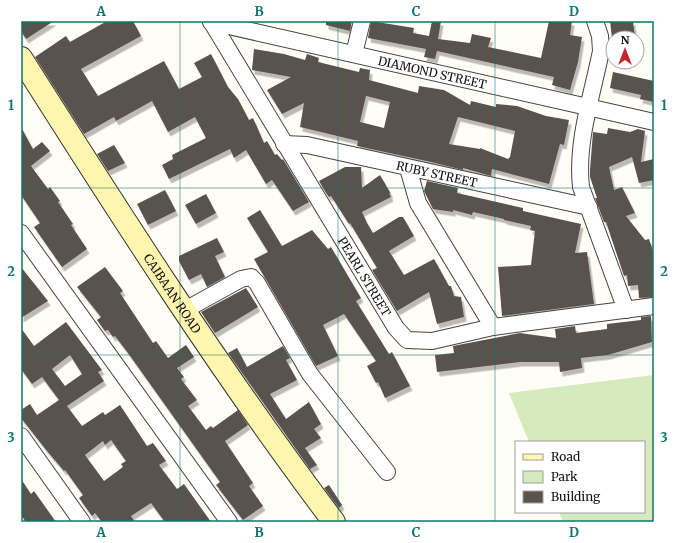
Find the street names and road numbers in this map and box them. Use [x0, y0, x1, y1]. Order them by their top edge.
street label: DIAMOND STREET [377, 52, 489, 92]
street label: RUBY STREET [395, 157, 479, 190]
street label: PEARL STREET [335, 234, 395, 319]
street label: CAIBAAN ROAD [141, 251, 205, 336]

